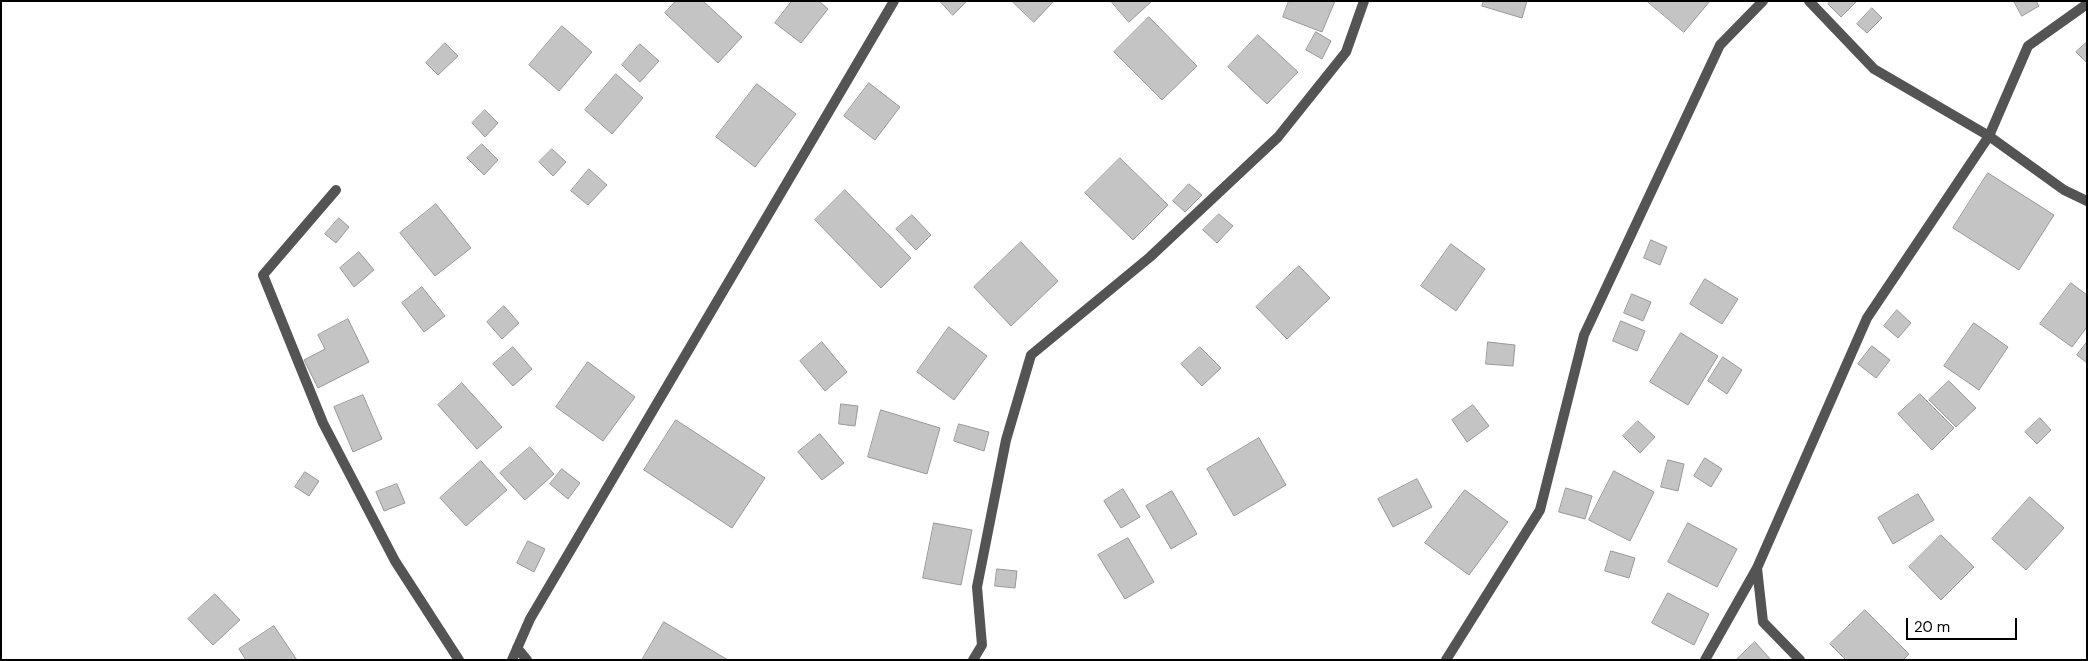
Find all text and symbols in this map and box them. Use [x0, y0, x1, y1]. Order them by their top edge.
scale bar [1908, 608, 2019, 640]
text: 20 m [1914, 617, 1950, 637]

